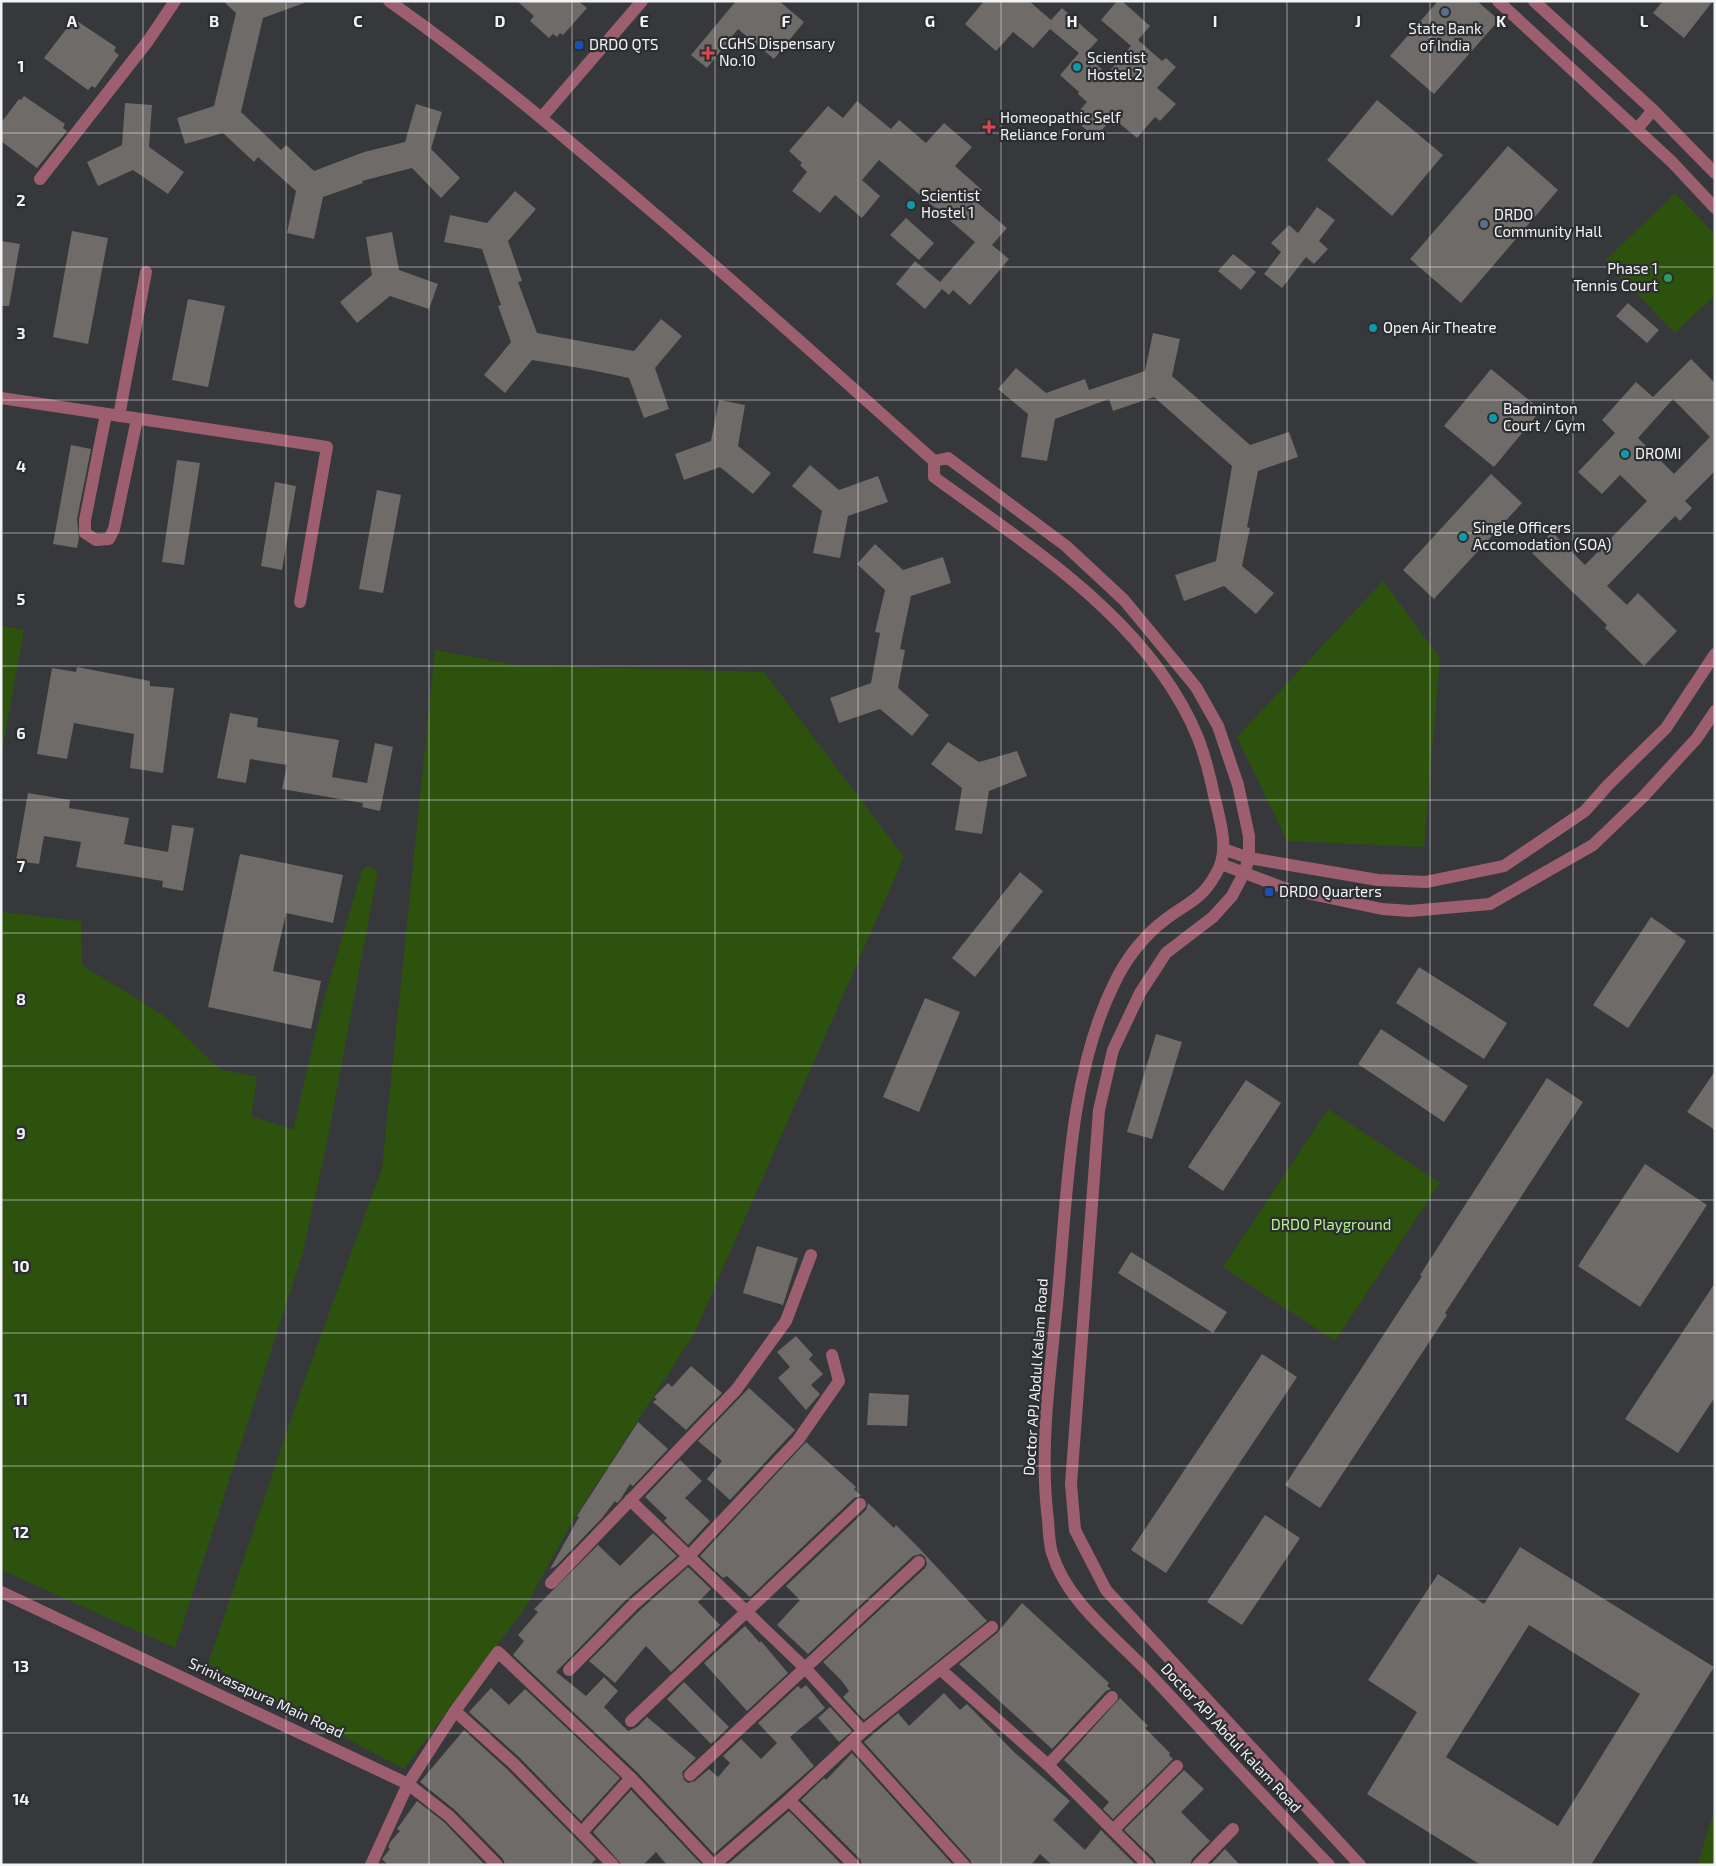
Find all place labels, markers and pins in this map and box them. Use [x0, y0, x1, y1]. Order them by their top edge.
marker: State Bank of India [1439, 6, 1451, 18]
place label: State Bank of India [1408, 19, 1482, 54]
place label: CGHS Dispensary No.10 [719, 34, 835, 69]
place label: DRDO QTS [589, 35, 659, 54]
marker: DRDO QTS [573, 39, 585, 51]
marker: CGHS Dispensary No.10 [701, 46, 715, 60]
place label: Scientist Hostel 2 [1087, 48, 1146, 83]
marker: Scientist Hostel 2 [1071, 61, 1083, 73]
place label: Homeopathic Self Reliance Forum [1000, 108, 1121, 143]
marker: Homeopathic Self Reliance Forum [982, 120, 996, 134]
place label: Scientist Hostel 1 [921, 186, 980, 221]
marker: Scientist Hostel 1 [905, 199, 917, 211]
place label: DRDO Community Hall [1494, 205, 1603, 240]
marker: DRDO Community Hall [1478, 218, 1490, 230]
place label: Phase 1 Tennis Court [1573, 259, 1658, 294]
marker: Phase 1 Tennis Court [1662, 272, 1674, 284]
place label: Open Air Theatre [1383, 318, 1497, 336]
marker: Open Air Theatre [1367, 322, 1379, 334]
place label: Badminton Court / Gym [1503, 399, 1585, 434]
marker: Badminton Court / Gym [1487, 412, 1499, 424]
place label: DROMI [1635, 444, 1681, 462]
marker: DROMI [1619, 448, 1631, 460]
place label: Single Officers Accomodation (SOA) [1473, 518, 1612, 553]
marker: Single Officers Accomodation (SOA) [1457, 531, 1469, 543]
place label: DRDO Quarters [1279, 882, 1382, 901]
marker: DRDO Quarters [1263, 886, 1275, 898]

